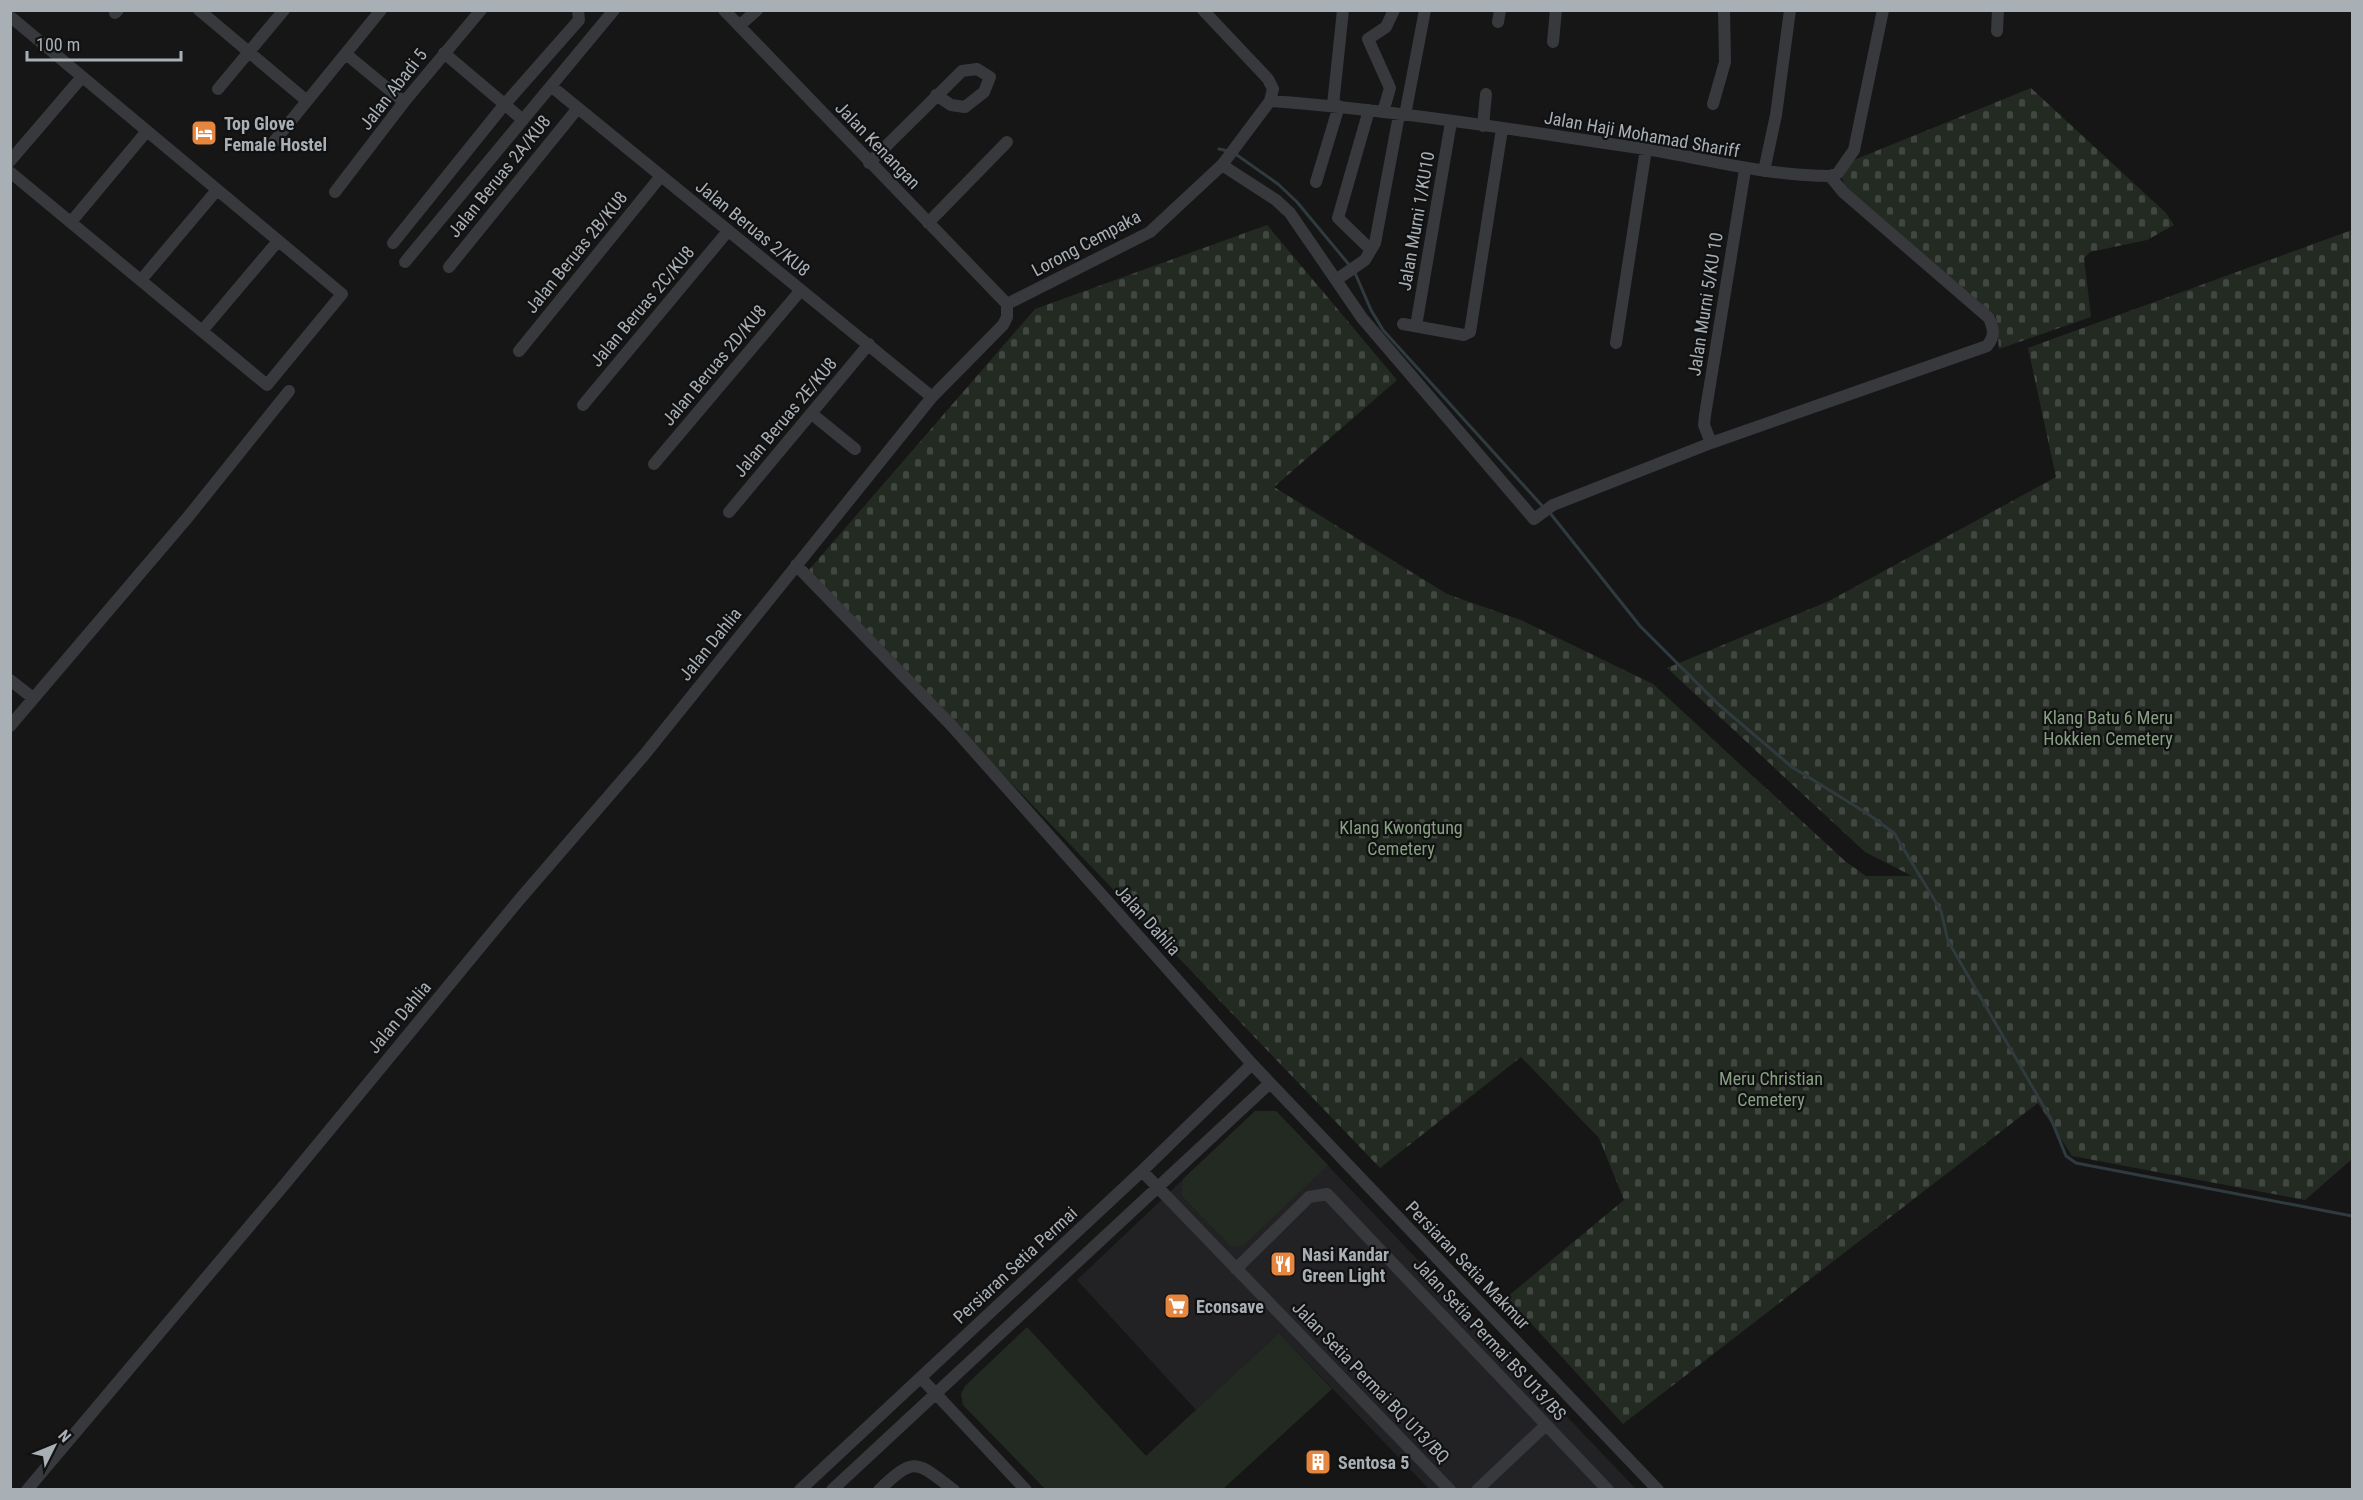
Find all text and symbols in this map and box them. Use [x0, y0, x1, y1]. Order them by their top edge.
scale bar [27, 24, 182, 62]
text: 100 m [36, 34, 80, 55]
street label: Jalan Abadi 5 [355, 44, 431, 134]
street label: Jalan Kenangan [831, 97, 925, 193]
street label: Jalan Haji Mohamad Shariff [1543, 106, 1742, 162]
street label: Jalan Beruas 2A/KU8 [443, 111, 555, 241]
place label: Top Glove Female Hostel [224, 113, 327, 155]
hotel icon: Top Glove Female Hostel [189, 118, 219, 148]
street label: Jalan Murni 1/KU10 [1393, 150, 1439, 292]
street label: Jalan Beruas 2/KU8 [692, 176, 814, 280]
street label: Jalan Beruas 2B/KU8 [520, 187, 632, 317]
street label: Lorong Cempaka [1028, 206, 1144, 280]
street label: Jalan Murni 5/KU 10 [1683, 231, 1727, 377]
street label: Jalan Beruas 2C/KU8 [585, 241, 699, 371]
street label: Jalan Beruas 2D/KU8 [657, 300, 771, 430]
street label: Jalan Beruas 2E/KU8 [729, 353, 841, 481]
street label: Jalan Dahlia [674, 603, 746, 685]
park label: Klang Batu 6 Meru Hokkien Cemetery [2043, 707, 2173, 749]
park label: Klang Kwongtung Cemetery [1339, 817, 1463, 859]
street label: Jalan Dahlia [1111, 880, 1185, 960]
street label: Jalan Dahlia [363, 977, 435, 1057]
park label: Meru Christian Cemetery [1719, 1068, 1823, 1110]
street label: Persiaran Setia Makmur [1402, 1197, 1535, 1334]
street label: Persiaran Setia Permai [949, 1202, 1081, 1328]
place label: Nasi Kandar Green Light [1302, 1244, 1389, 1286]
restaurant icon: Nasi Kandar Green Light [1268, 1249, 1298, 1279]
street label: Jalan Setia Permai BS U13/BS [1409, 1254, 1571, 1424]
supermarket icon: Econsave [1162, 1291, 1192, 1321]
place label: Econsave [1196, 1296, 1264, 1317]
street label: Jalan Setia Permai BQ U13/BQ [1288, 1297, 1454, 1467]
north arrow [24, 1416, 84, 1476]
text: N [54, 1426, 75, 1446]
building icon: Sentosa 5 [1303, 1447, 1333, 1477]
place label: Sentosa 5 [1338, 1452, 1409, 1473]

